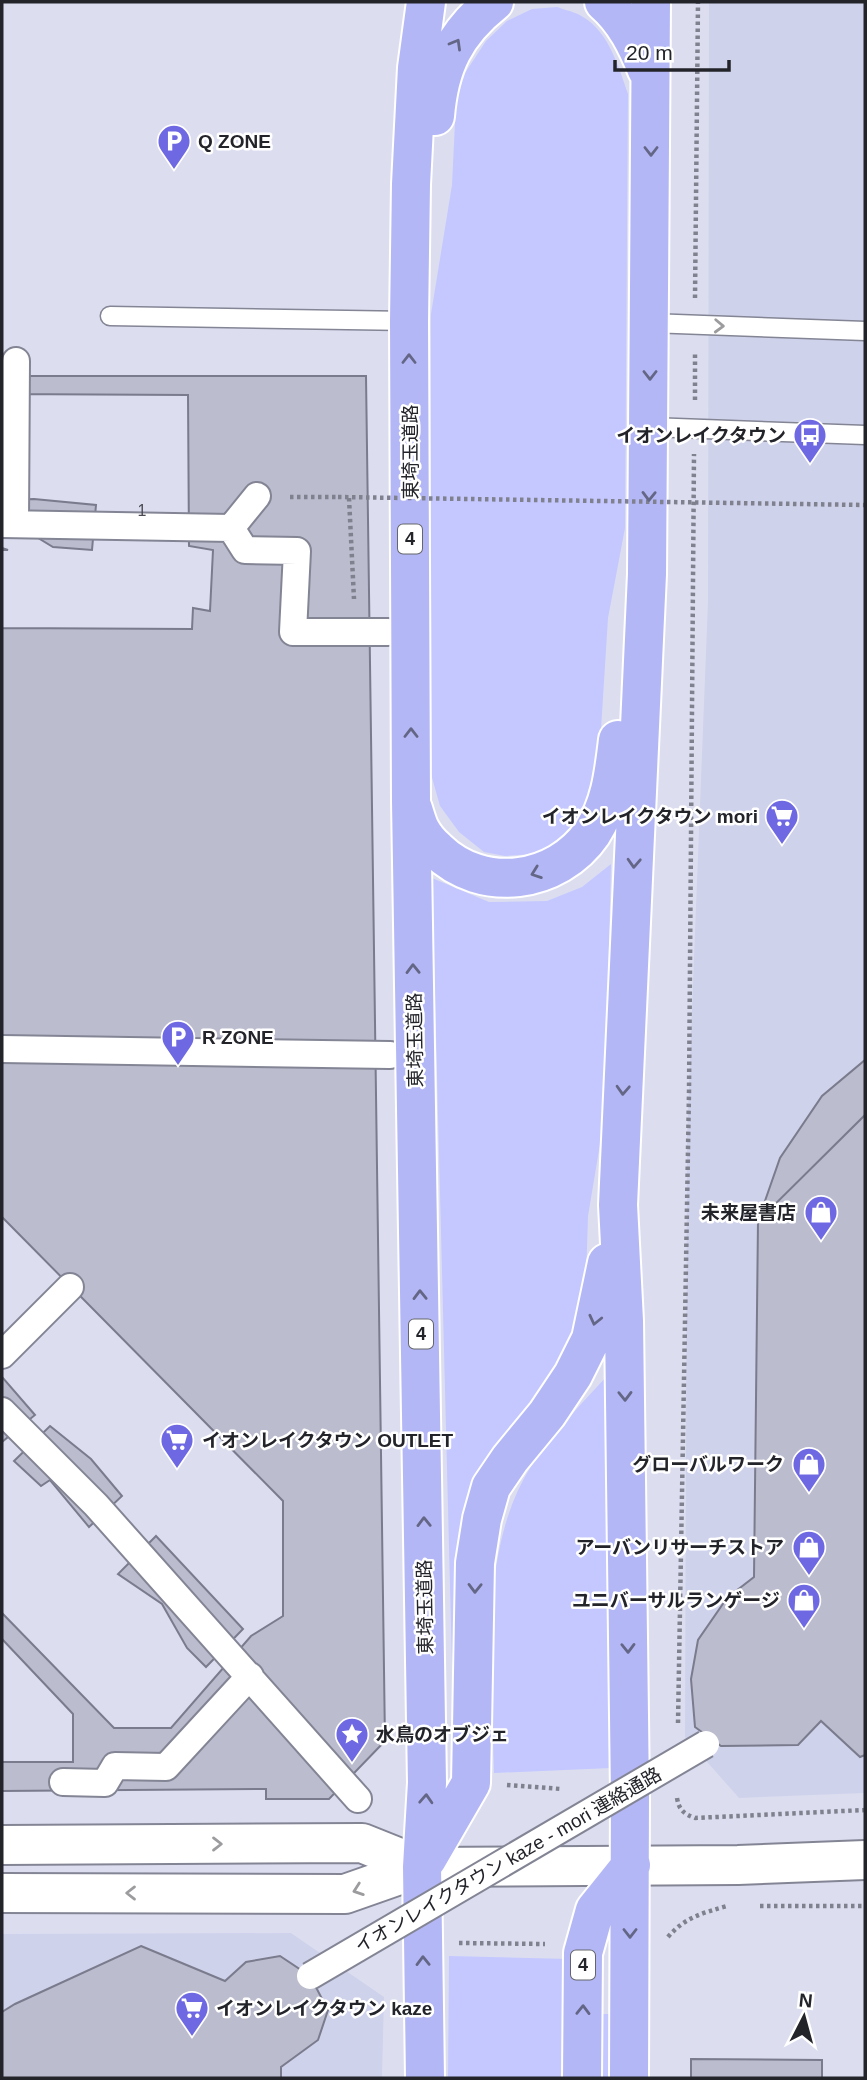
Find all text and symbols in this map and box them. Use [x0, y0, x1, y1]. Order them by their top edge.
scale bar [615, 28, 729, 72]
one-way arrow [448, 38, 461, 51]
text: 20 m [626, 41, 673, 64]
parking icon: Q ZONE [155, 122, 193, 171]
place label: Q ZONE [198, 131, 271, 152]
one-way arrow [643, 146, 659, 157]
one-way arrow [713, 318, 724, 333]
one-way arrow [401, 353, 417, 363]
one-way arrow [642, 371, 658, 381]
street label: 東埼玉道路 [400, 404, 421, 500]
bus stop icon: イオンレイクタウン [791, 416, 829, 465]
place label: イオンレイクタウン [616, 425, 786, 446]
one-way arrow [641, 490, 656, 501]
house number: 1 [138, 502, 147, 519]
road number: 4 [398, 524, 422, 554]
one-way arrow [403, 727, 419, 738]
supermarket icon: イオンレイクタウン mori [763, 797, 801, 846]
place label: イオンレイクタウン mori [542, 806, 758, 827]
one-way arrow [626, 857, 641, 868]
one-way arrow [531, 865, 543, 879]
one-way arrow [406, 964, 421, 975]
street label: 東埼玉道路 [404, 992, 426, 1088]
parking icon: R ZONE [159, 1018, 197, 1067]
place label: R ZONE [202, 1027, 274, 1048]
one-way arrow [616, 1085, 631, 1096]
shop icon: 未来屋書店 [802, 1193, 840, 1242]
place label: 未来屋書店 [701, 1202, 796, 1223]
one-way arrow [412, 1289, 428, 1300]
one-way arrow [589, 1314, 603, 1326]
road number: 4 [409, 1320, 433, 1349]
one-way arrow [617, 1391, 633, 1402]
supermarket icon: イオンレイクタウン OUTLET [158, 1421, 196, 1470]
place label: イオンレイクタウン OUTLET [202, 1430, 454, 1451]
shop icon: グローバルワーク [790, 1445, 828, 1494]
place label: グローバルワーク [632, 1454, 784, 1475]
one-way arrow [416, 1517, 432, 1527]
shop icon: アーバンリサーチストア [790, 1528, 828, 1577]
place label: アーバンリサーチストア [575, 1537, 784, 1558]
street label: 東埼玉道路 [414, 1559, 436, 1655]
shop icon: ユニバーサルランゲージ [785, 1581, 823, 1630]
one-way arrow [467, 1583, 482, 1594]
place label: ユニバーサルランゲージ [572, 1590, 780, 1611]
one-way arrow [620, 1643, 636, 1654]
place icon: 水鳥のオブジェ [333, 1715, 371, 1764]
place label: 水鳥のオブジェ [376, 1724, 509, 1745]
street label: イオンレイクタウン kaze - mori 連絡通路 [351, 1763, 665, 1957]
one-way arrow [418, 1793, 433, 1804]
one-way arrow [212, 1836, 223, 1852]
one-way arrow [352, 1882, 365, 1896]
one-way arrow [126, 1885, 136, 1901]
one-way arrow [622, 1928, 638, 1939]
road number: 4 [571, 1951, 595, 1980]
one-way arrow [415, 1955, 431, 1966]
north arrow [769, 1982, 839, 2052]
supermarket icon: イオンレイクタウン kaze [173, 1989, 211, 2038]
text: N [798, 1989, 814, 2012]
place label: イオンレイクタウン kaze [216, 1998, 432, 2019]
one-way arrow [576, 2004, 591, 2015]

